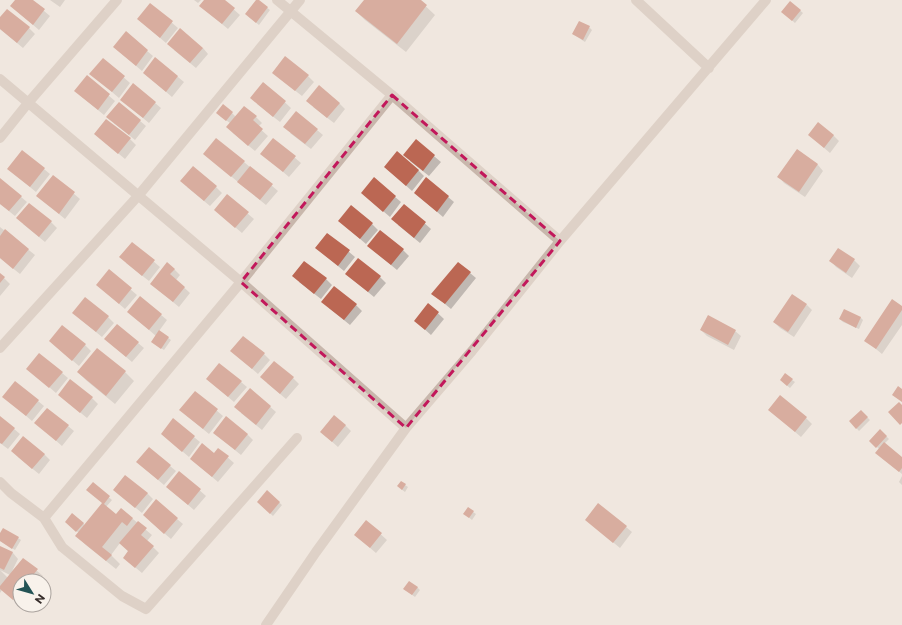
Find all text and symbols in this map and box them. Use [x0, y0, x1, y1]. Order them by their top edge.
north arrow [12, 573, 52, 613]
text: N [32, 591, 48, 607]

